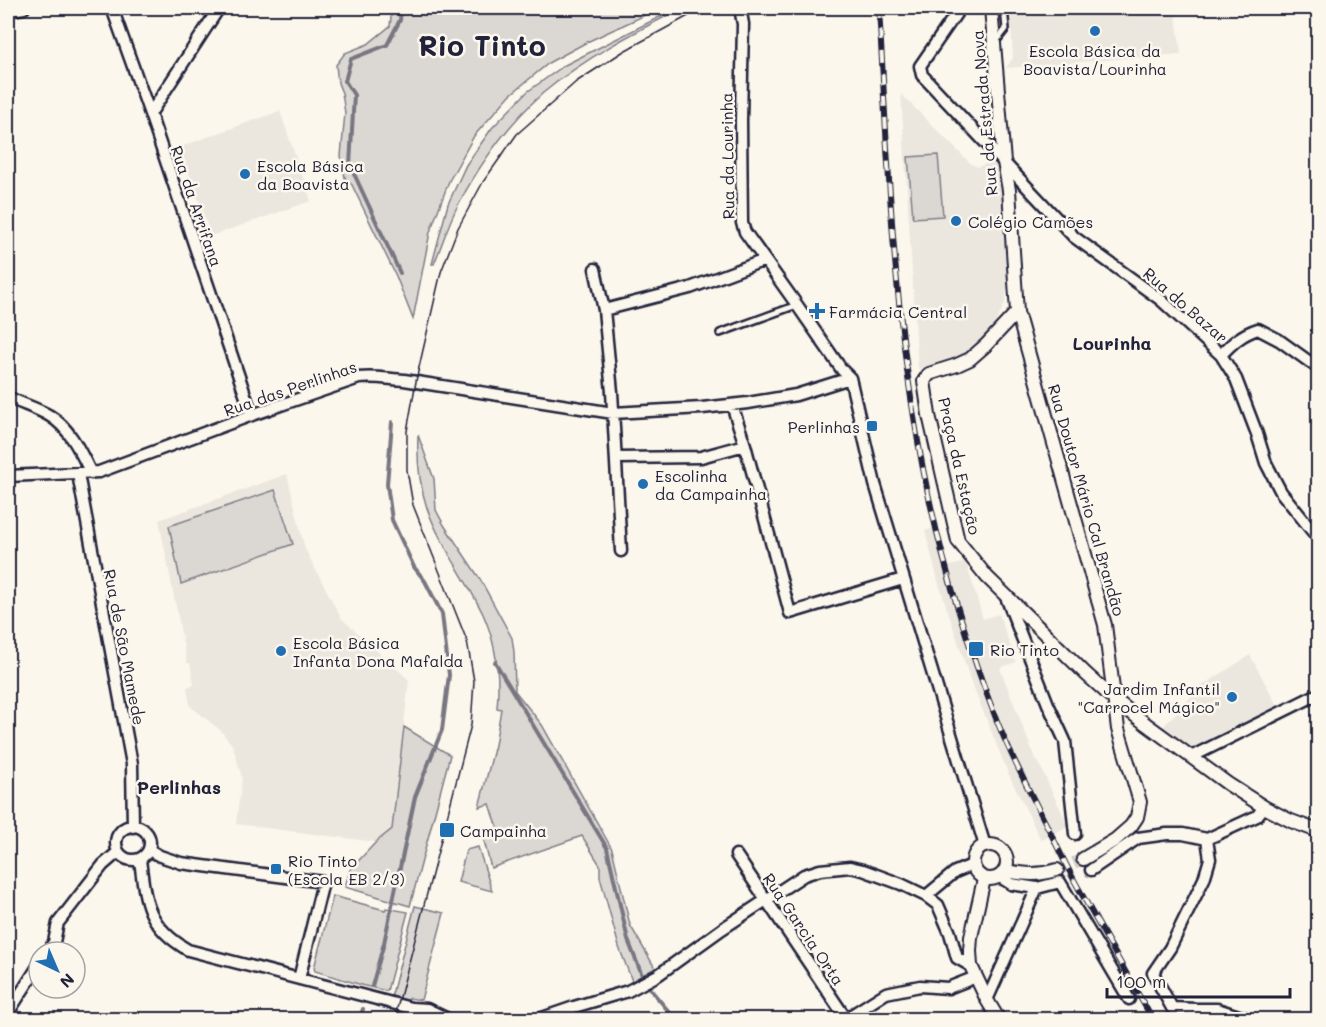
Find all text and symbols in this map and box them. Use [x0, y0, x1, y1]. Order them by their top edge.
marker: Escola Básica da Boavista/Lourinha [1088, 24, 1102, 38]
district label: Rio Tinto [418, 27, 546, 63]
street label: Rua da Estrada Nova [966, 29, 1002, 197]
place label: Escola Básica da Boavista/Lourinha [1023, 40, 1167, 79]
street label: Rua da Lourinha [715, 92, 739, 220]
street label: Rua da Arrifana [166, 143, 228, 269]
place label: Escola Básica da Boavista [257, 155, 364, 194]
marker: Escola Básica da Boavista [238, 167, 252, 181]
place label: Colégio Camões [968, 211, 1093, 232]
marker: Colégio Camões [949, 214, 963, 228]
street label: Rua do Bazar [1139, 262, 1233, 348]
place label: Farmácia Central [829, 301, 967, 322]
marker: Farmácia Central [810, 304, 824, 318]
district label: Lourinha [1073, 331, 1151, 355]
street label: Rua das Perlinhas [221, 355, 359, 421]
street label: Rua Doutor Mário Cal Brandão [1044, 382, 1130, 618]
street label: Praça da Estação [934, 395, 986, 537]
place label: Perlinhas [788, 416, 860, 437]
marker: Perlinhas [865, 419, 879, 433]
place label: Escolinha da Campainha [655, 465, 767, 504]
marker: Escolinha da Campainha [636, 477, 650, 491]
street label: Rua de São Mamede [100, 567, 150, 727]
place label: Escola Básica Infanta Dona Mafalda [293, 632, 464, 671]
place label: Rio Tinto [990, 639, 1059, 660]
marker: Rio Tinto [967, 640, 985, 658]
marker: Escola Básica Infanta Dona Mafalda [274, 644, 288, 658]
place label: Jardim Infantil "Carrocel Mágico" [1078, 678, 1220, 717]
marker: Jardim Infantil "Carrocel Mágico" [1225, 690, 1239, 704]
district label: Perlinhas [137, 775, 221, 799]
place label: Campainha [460, 820, 547, 841]
marker: Campainha [438, 821, 456, 839]
place label: Rio Tinto (Escola EB 2/3) [288, 850, 405, 889]
marker: Rio Tinto (Escola EB 2/3) [269, 862, 283, 876]
street label: Rua Garcia Orta [759, 869, 849, 989]
north arrow [27, 940, 87, 1000]
scale bar [1107, 961, 1290, 999]
text: N [56, 969, 79, 993]
text: 100 m [1116, 969, 1166, 993]

